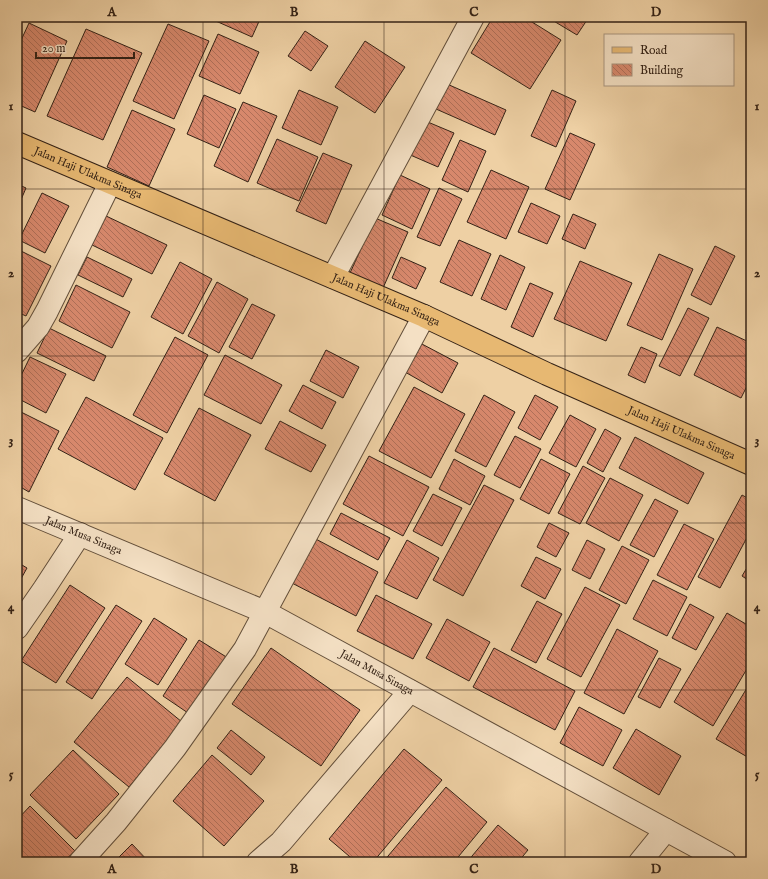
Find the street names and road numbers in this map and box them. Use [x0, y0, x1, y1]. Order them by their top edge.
street label: Jalan Haji Ulakma Sinaga [30, 143, 144, 202]
street label: Jalan Haji Ulakma Sinaga [328, 270, 442, 330]
street label: Jalan Haji Ulakma Sinaga [624, 403, 737, 463]
street label: Jalan Musa Sinaga [41, 513, 124, 558]
street label: Jalan Musa Sinaga [336, 646, 416, 699]

